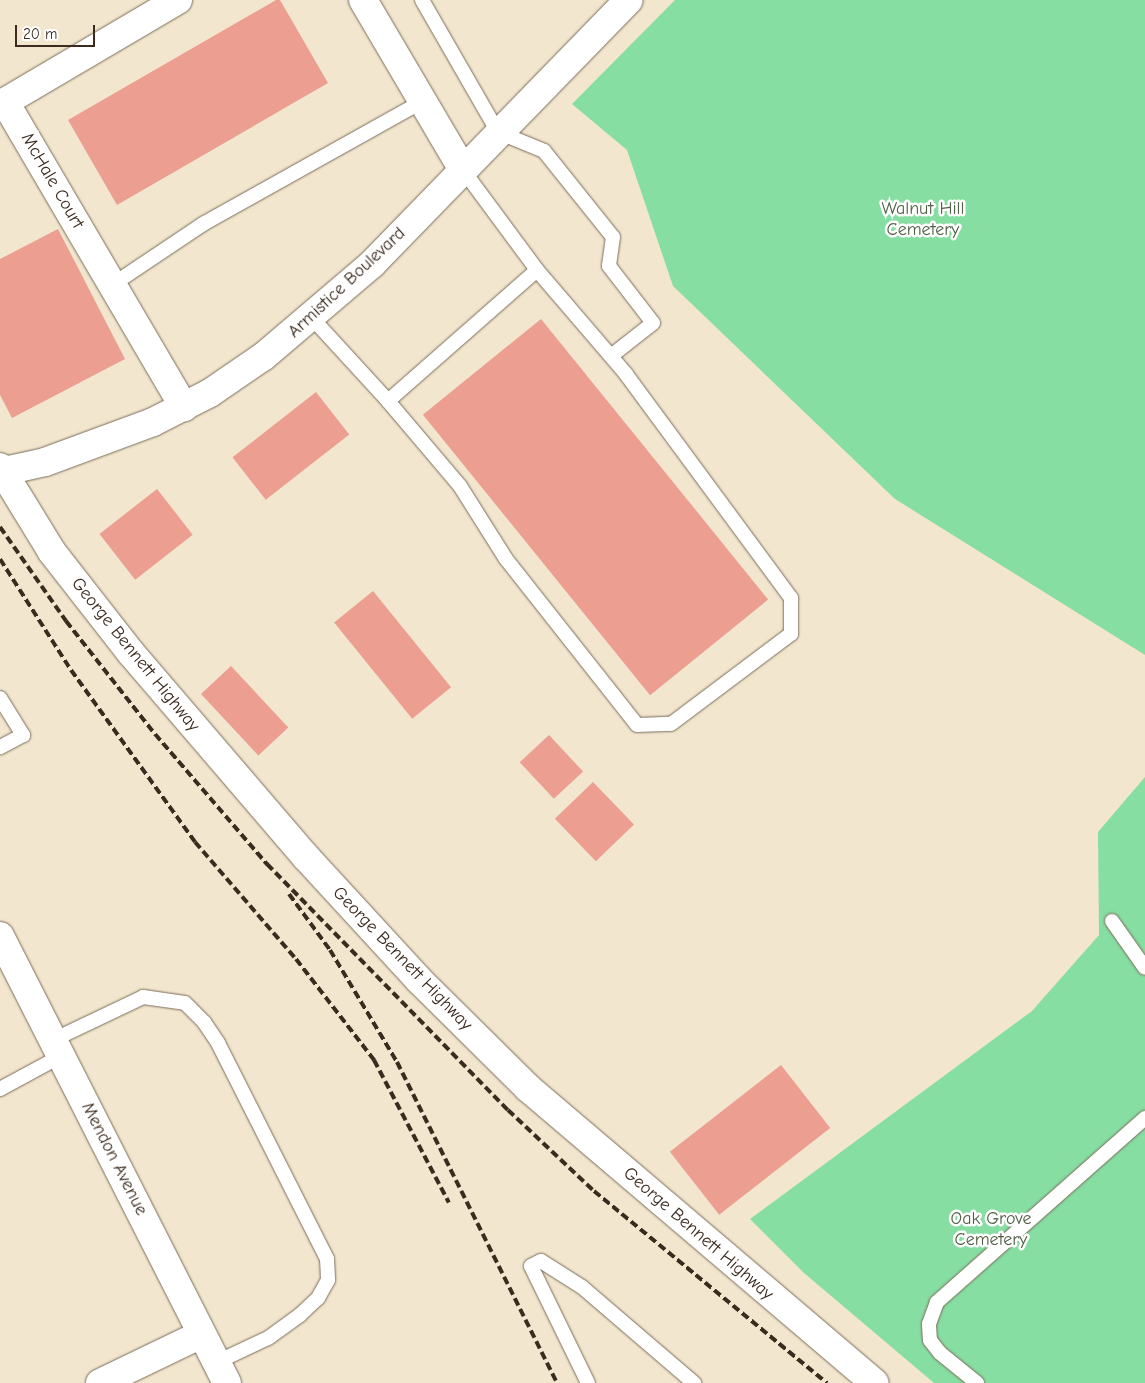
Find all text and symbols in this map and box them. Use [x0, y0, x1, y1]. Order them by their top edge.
scale bar [18, 15, 98, 47]
text: 20 m [23, 25, 57, 43]
street label: McHale Court [16, 129, 88, 233]
park label: Walnut Hill Cemetery [882, 199, 964, 242]
street label: Armistice Boulevard [284, 223, 410, 343]
street label: George Bennett Highway [66, 574, 204, 736]
street label: George Bennett Highway [328, 882, 476, 1036]
street label: Mendon Avenue [76, 1099, 152, 1219]
street label: George Bennett Highway [618, 1163, 778, 1305]
park label: Oak Grove Cemetery [951, 1209, 1031, 1252]

